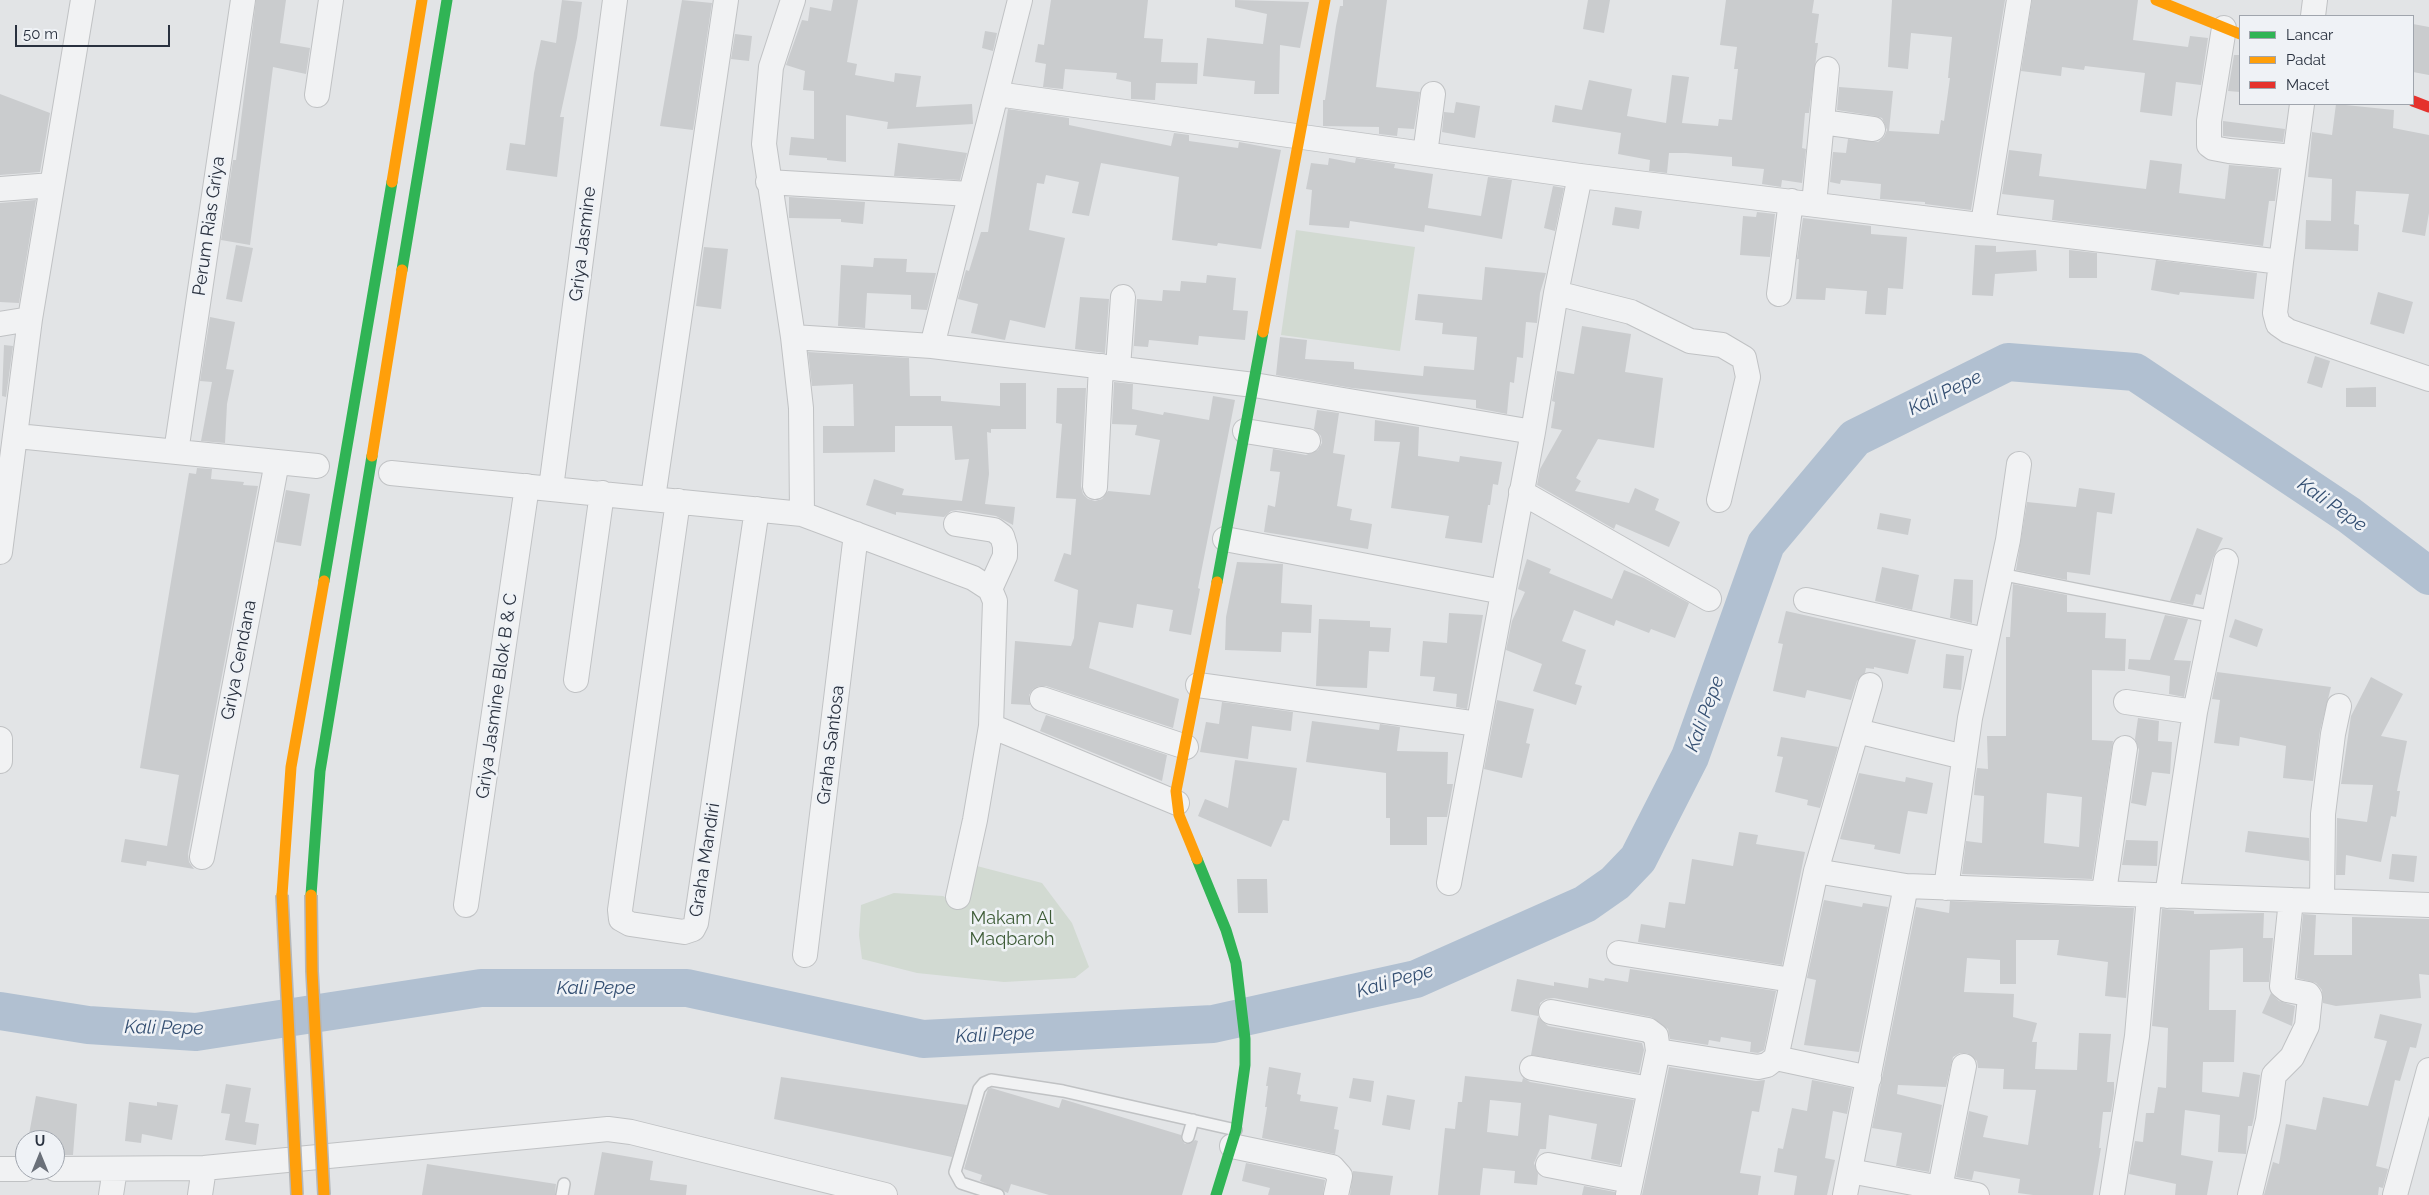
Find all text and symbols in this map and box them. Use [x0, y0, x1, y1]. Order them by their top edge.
scale bar [18, 15, 172, 47]
legend [2239, 15, 2414, 105]
text: 50 m [23, 25, 58, 43]
text: Lancar [2286, 26, 2333, 44]
text: Padat [2286, 51, 2326, 69]
text: Macet [2286, 76, 2329, 94]
street label: Perum Rias Griya [189, 155, 229, 297]
street label: Griya Jasmine [565, 185, 601, 303]
water label: Kali Pepe [1904, 365, 1986, 421]
water label: Kali Pepe [2293, 473, 2371, 537]
street label: Griya Jasmine Blok B & C [472, 592, 522, 800]
street label: Griya Cendana [217, 598, 261, 722]
water label: Kali Pepe [1681, 673, 1729, 755]
street label: Graha Santosa [813, 684, 849, 806]
street label: Graha Mandiri [685, 801, 725, 919]
park label: Makam Al Maqbaroh [970, 908, 1054, 951]
water label: Kali Pepe [1354, 959, 1436, 1003]
water label: Kali Pepe [556, 977, 636, 999]
water label: Kali Pepe [124, 1016, 204, 1040]
water label: Kali Pepe [955, 1022, 1035, 1048]
north arrow [15, 1130, 65, 1180]
text: U [35, 1133, 45, 1149]

